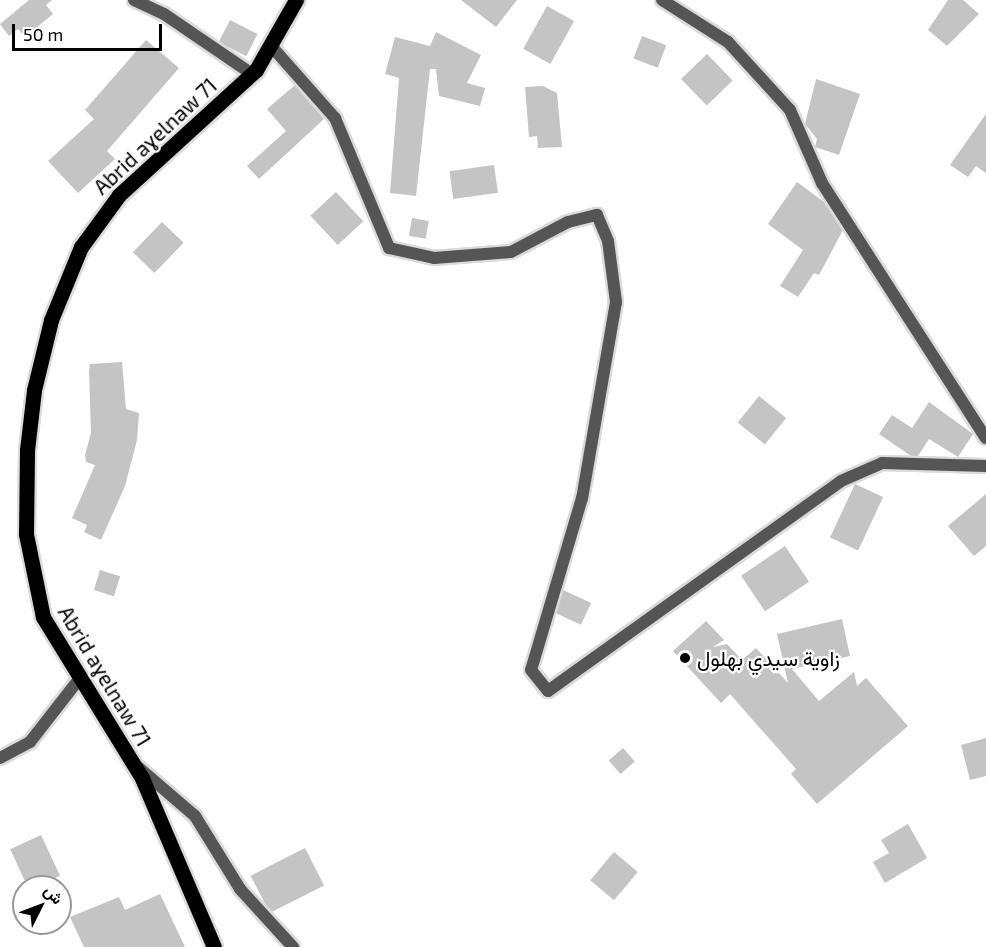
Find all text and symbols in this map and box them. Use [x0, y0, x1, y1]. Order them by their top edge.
scale bar [15, 12, 165, 50]
text: 50 m [23, 23, 63, 45]
street label: Abrid aɣelnaw 71 [88, 72, 222, 200]
street label: Abrid aɣelnaw 71 [53, 601, 157, 751]
place label: زاوية سيدي بهلول [697, 645, 840, 671]
marker: زاوية سيدي بهلول [678, 651, 692, 665]
north arrow [12, 875, 72, 935]
text: ش [41, 880, 68, 907]

